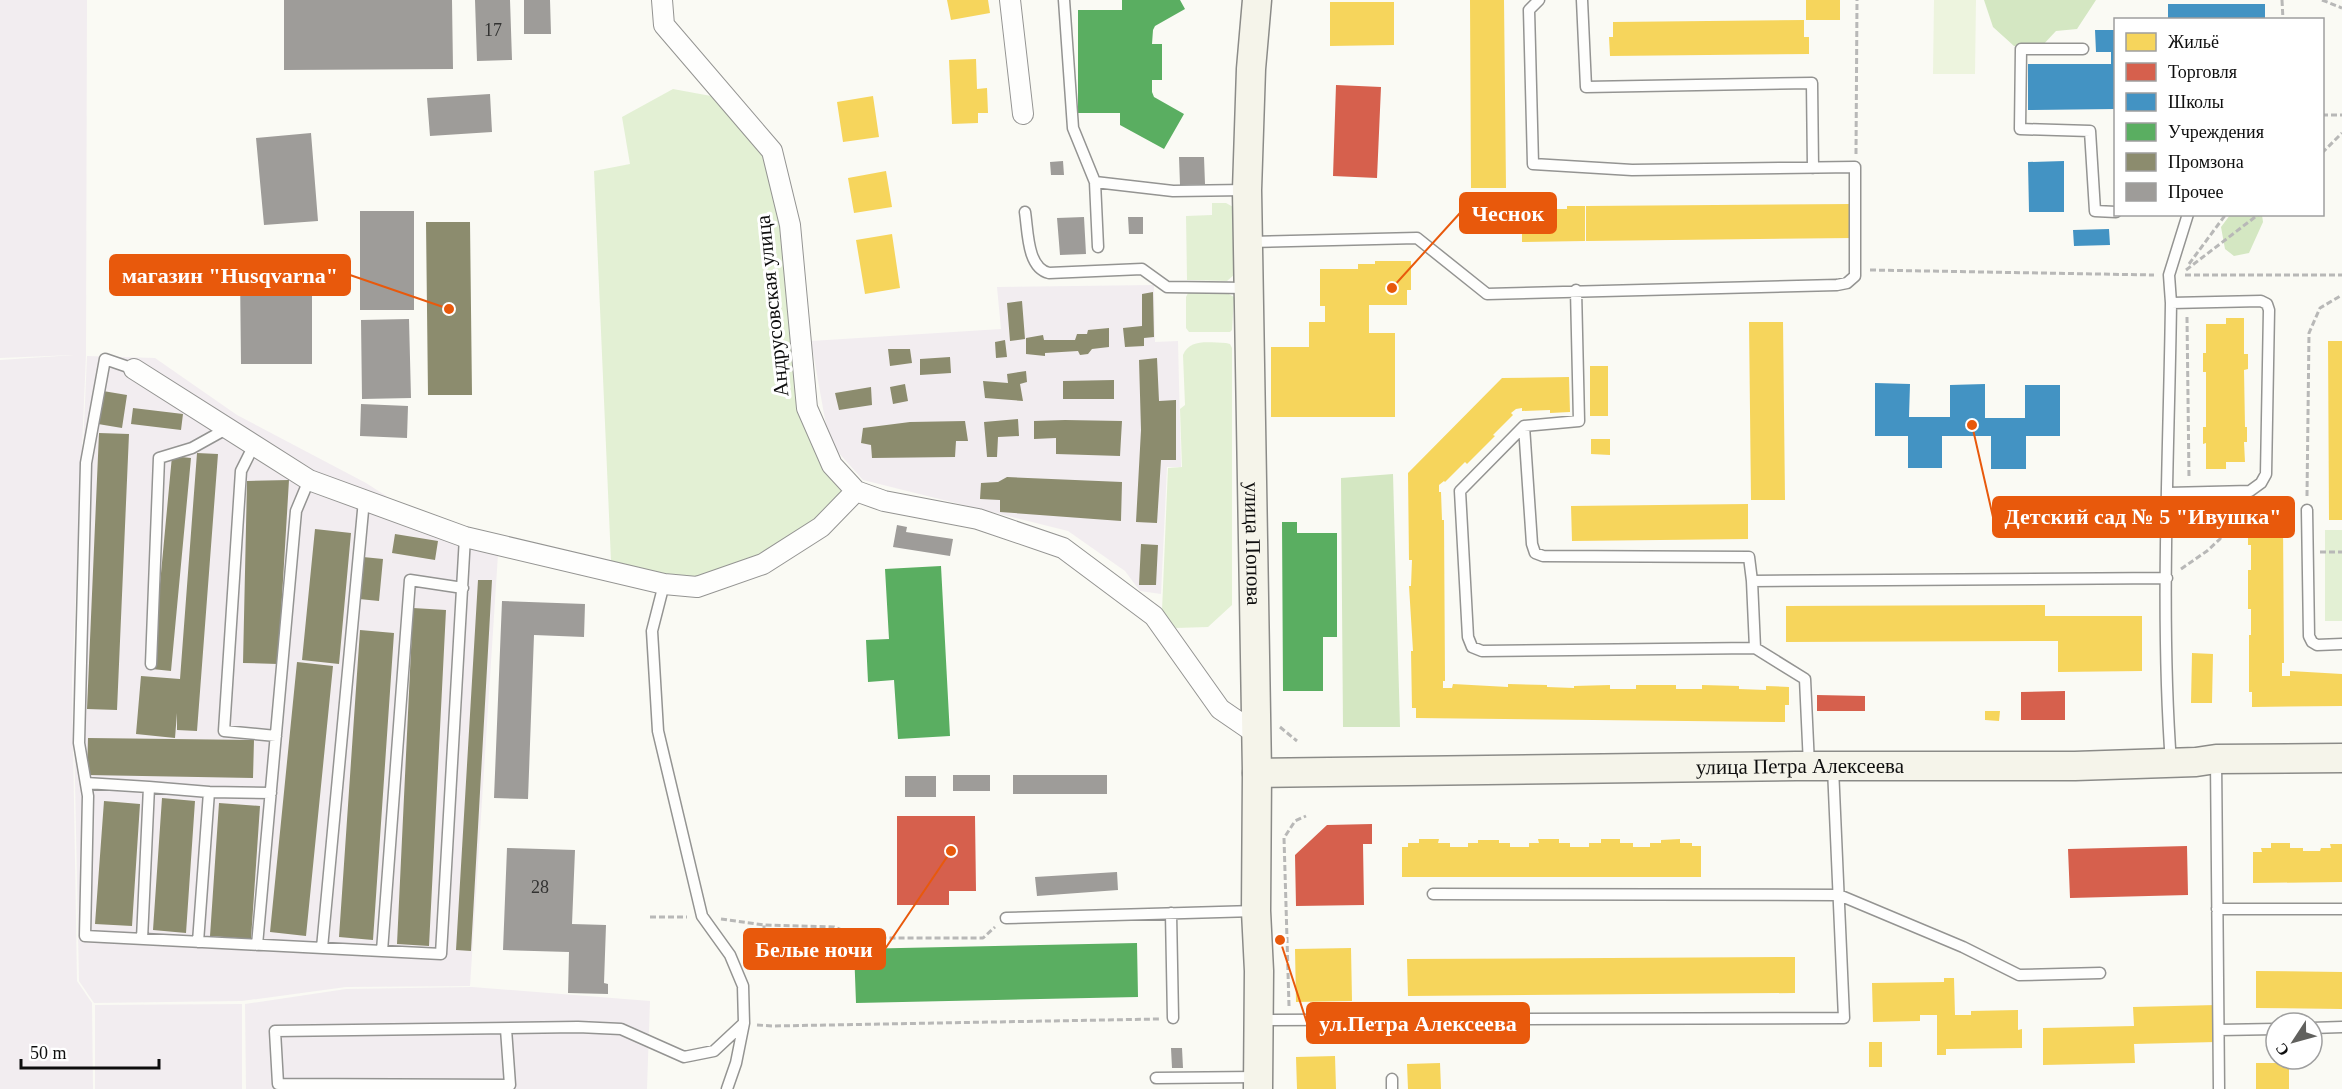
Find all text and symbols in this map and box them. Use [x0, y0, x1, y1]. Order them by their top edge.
legend [2114, 18, 2324, 216]
house number: 17 [484, 20, 502, 40]
text: Жильё [2168, 32, 2219, 52]
text: Торговля [2168, 62, 2237, 82]
text: Школы [2168, 92, 2224, 112]
text: Учреждения [2168, 122, 2264, 142]
text: Промзона [2168, 152, 2244, 172]
text: Прочее [2168, 182, 2224, 202]
callout: Чеснок [1460, 193, 1556, 233]
text: Чеснок [1472, 201, 1544, 226]
street label: Андрусовская улица [750, 213, 793, 398]
callout: магазин "Husqvarna" [110, 255, 350, 295]
text: магазин "Husqvarna" [122, 263, 338, 288]
street label: улица Попова [1240, 482, 1266, 606]
callout: Детский сад № 5 "Ивушка" [1993, 497, 2294, 537]
text: Детский сад № 5 "Ивушка" [2005, 504, 2281, 529]
street label: улица Петра Алексеева [1696, 754, 1905, 779]
house number: 28 [531, 877, 549, 897]
callout: Белые ночи [744, 929, 885, 969]
text: Белые ночи [755, 937, 873, 962]
callout: ул.Петра Алексеева [1307, 1003, 1529, 1043]
text: ул.Петра Алексеева [1319, 1011, 1517, 1036]
north arrow [2264, 1011, 2324, 1071]
scale bar [21, 1032, 159, 1070]
text: С [2272, 1040, 2293, 1059]
text: 50 m [30, 1043, 67, 1063]

